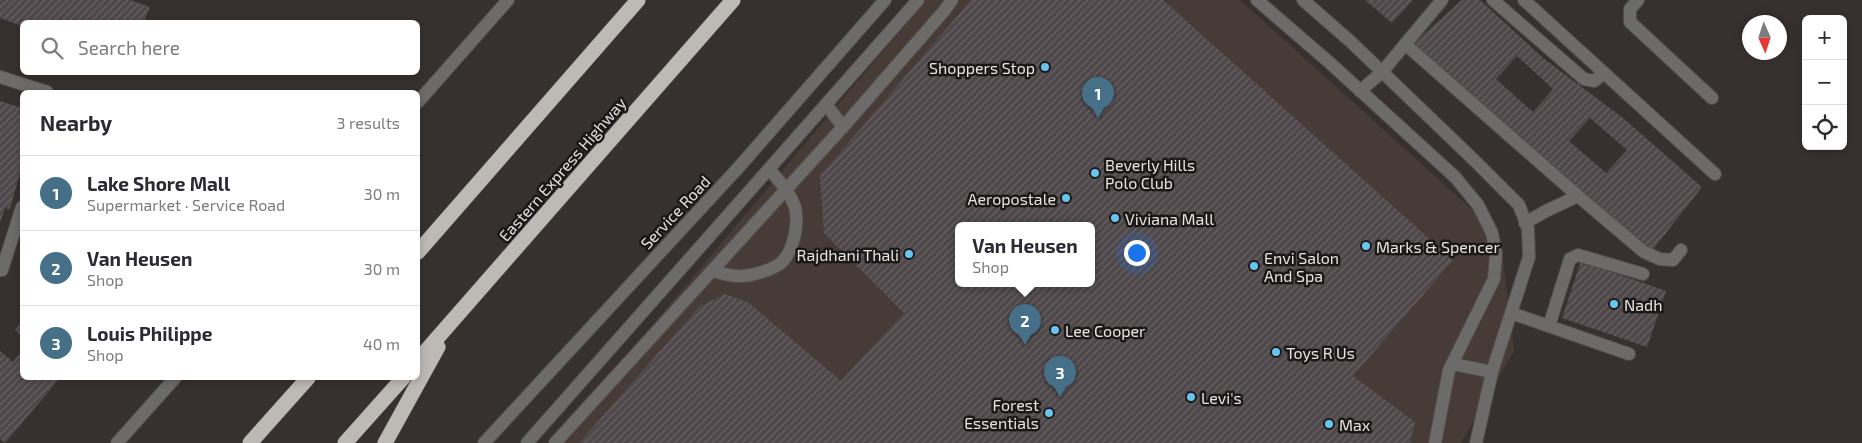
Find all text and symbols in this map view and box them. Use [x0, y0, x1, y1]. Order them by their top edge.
north arrow [1742, 15, 1787, 60]
map controls [1802, 15, 1847, 150]
button: + [1802, 15, 1847, 60]
search box [20, 20, 420, 75]
icon: search [38, 34, 66, 62]
text: Search here [78, 36, 180, 59]
place label: Shoppers Stop [929, 58, 1035, 77]
button: − [1802, 60, 1847, 105]
marker: Shoppers Stop [1039, 61, 1051, 73]
pin: 1 [1082, 77, 1114, 118]
street label: Eastern Express Highway [494, 93, 630, 245]
button: locate [1802, 105, 1847, 150]
text: Nearby [40, 110, 112, 135]
text: 3 results [337, 113, 400, 132]
place label: Beverly Hills Polo Club [1105, 155, 1195, 192]
marker: Beverly Hills Polo Club [1089, 167, 1101, 179]
street label: Service Road [636, 171, 714, 253]
text: Lake Shore Mall [87, 172, 230, 195]
text: 1 [53, 184, 59, 203]
text: 30 m [364, 184, 400, 203]
place label: Aeropostale [967, 189, 1056, 208]
marker: Aeropostale [1060, 192, 1072, 204]
text: Supermarket · Service Road [87, 195, 285, 214]
place label: Viviana Mall [1125, 209, 1214, 228]
marker: Viviana Mall [1109, 212, 1121, 224]
popup [955, 222, 1095, 287]
text: Van Heusen [972, 234, 1078, 257]
place label: Marks & Spencer [1376, 237, 1500, 256]
your location [1124, 240, 1150, 266]
marker: Marks & Spencer [1360, 240, 1372, 252]
place label: Rajdhani Thali [797, 245, 899, 265]
text: Van Heusen [87, 247, 192, 270]
marker: Rajdhani Thali [903, 248, 915, 260]
place label: Envi Salon And Spa [1264, 248, 1339, 285]
text: Shop [972, 257, 1009, 276]
text: 2 [51, 259, 61, 278]
text: 30 m [364, 259, 400, 278]
marker: Envi Salon And Spa [1248, 260, 1260, 272]
text: Shop [87, 270, 124, 289]
place label: Nadh [1624, 295, 1663, 314]
marker: Nadh [1608, 298, 1620, 310]
pin: 2 [1009, 304, 1041, 345]
place label: Lee Cooper [1065, 321, 1146, 340]
text: Louis Philippe [87, 322, 212, 345]
marker: Lee Cooper [1049, 324, 1061, 336]
text: 3 [51, 334, 61, 353]
text: 40 m [363, 334, 400, 353]
place label: Toys R Us [1286, 343, 1355, 362]
text: Shop [87, 345, 124, 364]
marker: Toys R Us [1270, 346, 1282, 358]
pin: 3 [1044, 356, 1076, 397]
place label: Levi's [1201, 388, 1242, 407]
marker: Levi's [1185, 391, 1197, 403]
place label: Forest Essentials [964, 395, 1039, 432]
marker: Forest Essentials [1043, 407, 1055, 419]
place label: Max [1339, 415, 1371, 434]
marker: Max [1323, 418, 1335, 430]

